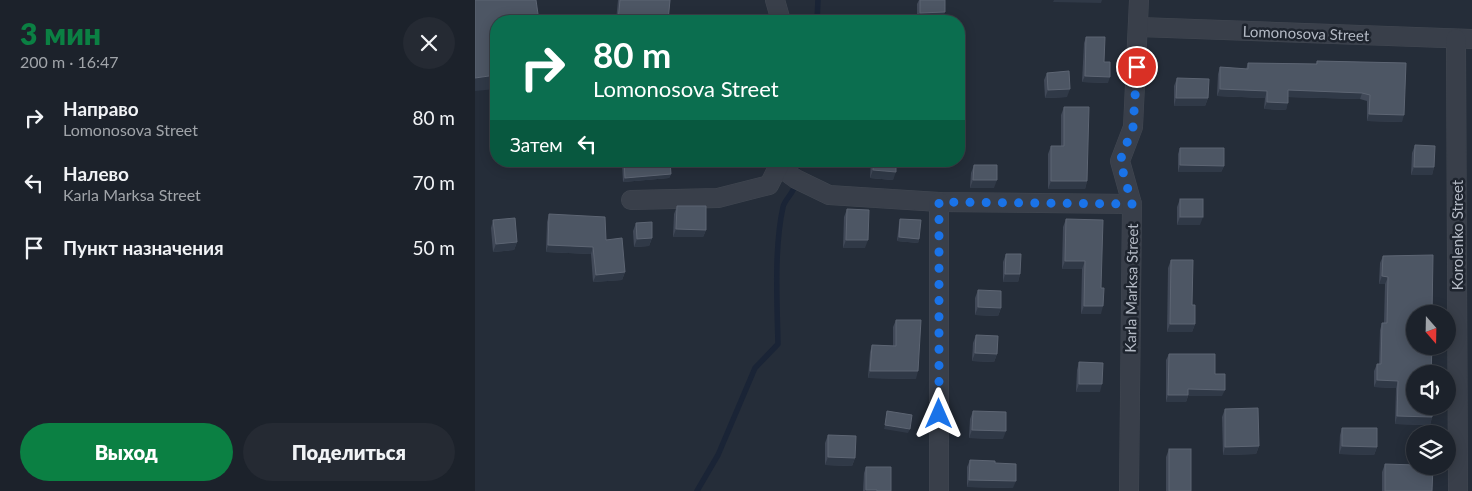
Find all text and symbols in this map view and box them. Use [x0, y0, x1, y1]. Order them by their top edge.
text: 3 мин [20, 15, 101, 51]
button: close [403, 17, 455, 69]
street label: Lomonosova Street [1242, 22, 1370, 44]
text: 80 m [593, 33, 671, 75]
icon: right [510, 35, 575, 100]
pin [1116, 46, 1158, 88]
text: 200 m · 16:47 [20, 52, 119, 71]
icon: arrive [1123, 53, 1151, 81]
text: Lomonosova Street [593, 75, 779, 102]
text: Направо [63, 97, 139, 120]
icon: right [20, 104, 48, 132]
text: 80 m [412, 106, 455, 129]
text: Lomonosova Street [63, 120, 198, 139]
icon: left [573, 130, 601, 158]
text: Затем [510, 133, 563, 156]
text: Налево [63, 162, 129, 185]
icon: left [20, 169, 48, 197]
text: 70 m [412, 171, 455, 194]
street label: Korolenko Street [1448, 179, 1466, 290]
text: Karla Marksa Street [63, 185, 201, 204]
street label: Karla Marksa Street [1121, 223, 1141, 353]
icon: arrive [20, 234, 48, 262]
text: Пункт назначения [63, 236, 224, 259]
text: 50 m [412, 236, 455, 259]
north arrow [1406, 305, 1456, 355]
map controls [1406, 305, 1456, 475]
button: sound [1406, 365, 1456, 415]
position arrow [912, 387, 964, 439]
button: Выход [20, 423, 233, 481]
button: Поделиться [243, 423, 455, 481]
button: layers [1406, 425, 1456, 475]

